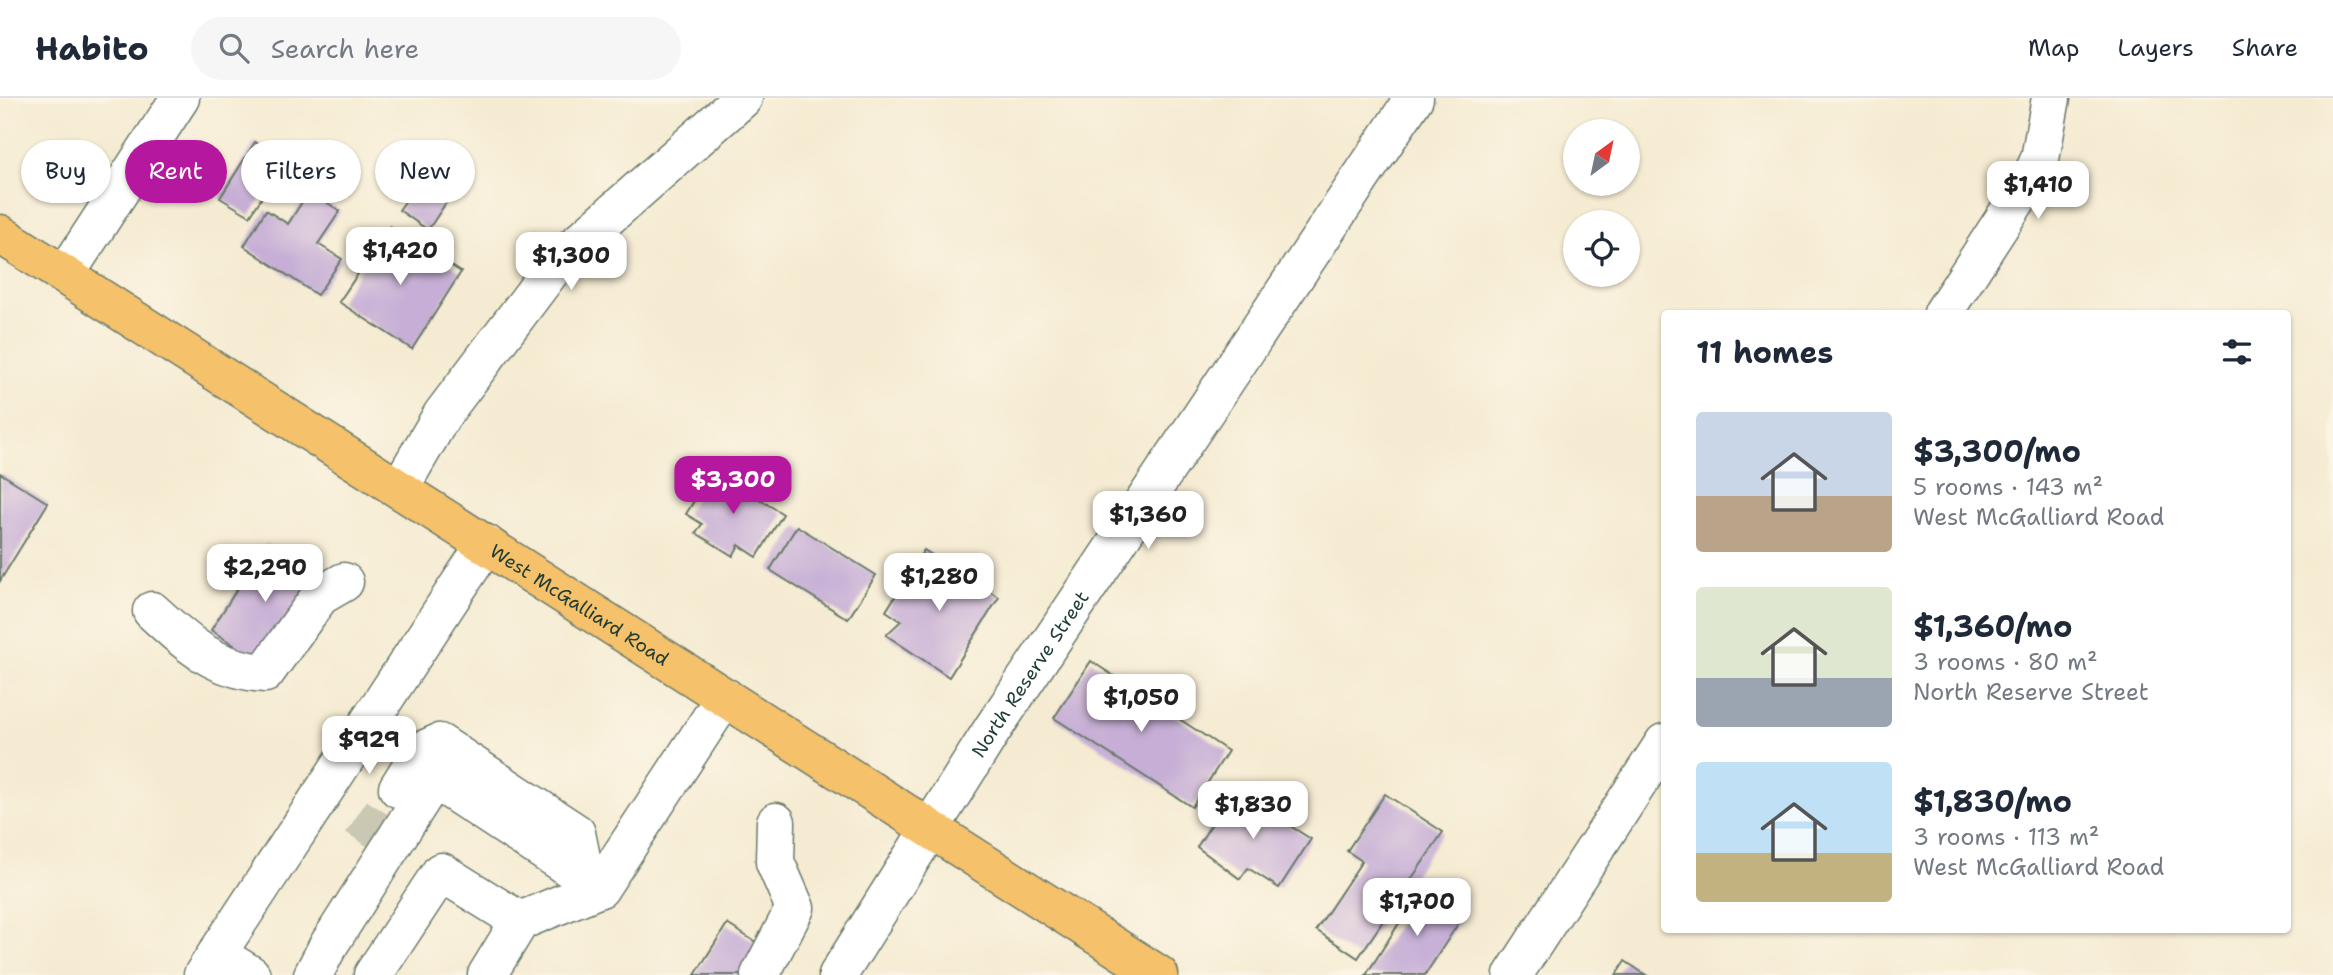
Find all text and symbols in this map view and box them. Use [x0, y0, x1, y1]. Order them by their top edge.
search box [191, 17, 681, 80]
text: Habito [35, 26, 149, 71]
icon: search [215, 29, 253, 67]
text: Search here [271, 31, 419, 66]
text: Map [2028, 32, 2079, 64]
text: Layers [2117, 32, 2194, 64]
text: Share [2232, 32, 2298, 64]
north arrow [1563, 119, 1640, 196]
map controls [1563, 119, 1640, 287]
chip: Buy [21, 140, 111, 203]
chip: Rent [125, 140, 227, 203]
chip: Filters [241, 140, 361, 203]
chip: New [375, 140, 475, 203]
pin: $1,410 [1981, 162, 2095, 221]
text: $1,410 [2003, 169, 2073, 199]
button: locate [1563, 210, 1640, 287]
pin: $1,420 [343, 228, 457, 287]
pin: $1,300 [514, 232, 628, 292]
text: $1,420 [362, 235, 438, 265]
text: $1,300 [532, 240, 610, 270]
text: 11 homes [1696, 332, 1833, 373]
icon: filters [2218, 333, 2256, 371]
text: $3,300/mo [1913, 431, 2081, 472]
icon: home [1752, 440, 1836, 524]
pin: $3,300 [676, 456, 790, 516]
text: $3,300 [690, 464, 776, 494]
text: 5 rooms · 143 m² [1913, 472, 2103, 502]
pin: $1,360 [1091, 491, 1205, 551]
text: $1,360 [1109, 499, 1187, 529]
text: West McGalliard Road [1913, 502, 2164, 532]
street label: West McGalliard Road [485, 538, 674, 671]
pin: $2,290 [208, 545, 322, 604]
text: $2,290 [223, 552, 307, 582]
pin: $1,280 [882, 554, 996, 613]
text: $1,280 [900, 561, 978, 591]
street label: North Reserve Street [966, 586, 1094, 762]
text: $1,360/mo [1913, 606, 2073, 647]
icon: home [1752, 615, 1836, 699]
text: 3 rooms · 80 m² [1913, 647, 2098, 677]
pin: $1,050 [1084, 674, 1198, 734]
text: North Reserve Street [1913, 677, 2149, 707]
text: $1,050 [1103, 682, 1179, 712]
pin: $929 [328, 716, 410, 776]
text: $929 [338, 724, 400, 754]
text: $1,830/mo [1913, 781, 2072, 822]
pin: $1,830 [1196, 782, 1310, 841]
text: $1,830 [1214, 789, 1292, 819]
icon: home [1752, 790, 1836, 874]
text: 3 rooms · 113 m² [1913, 822, 2099, 852]
text: West McGalliard Road [1913, 852, 2164, 882]
pin: $1,700 [1360, 878, 1474, 938]
text: $1,700 [1379, 886, 1455, 916]

